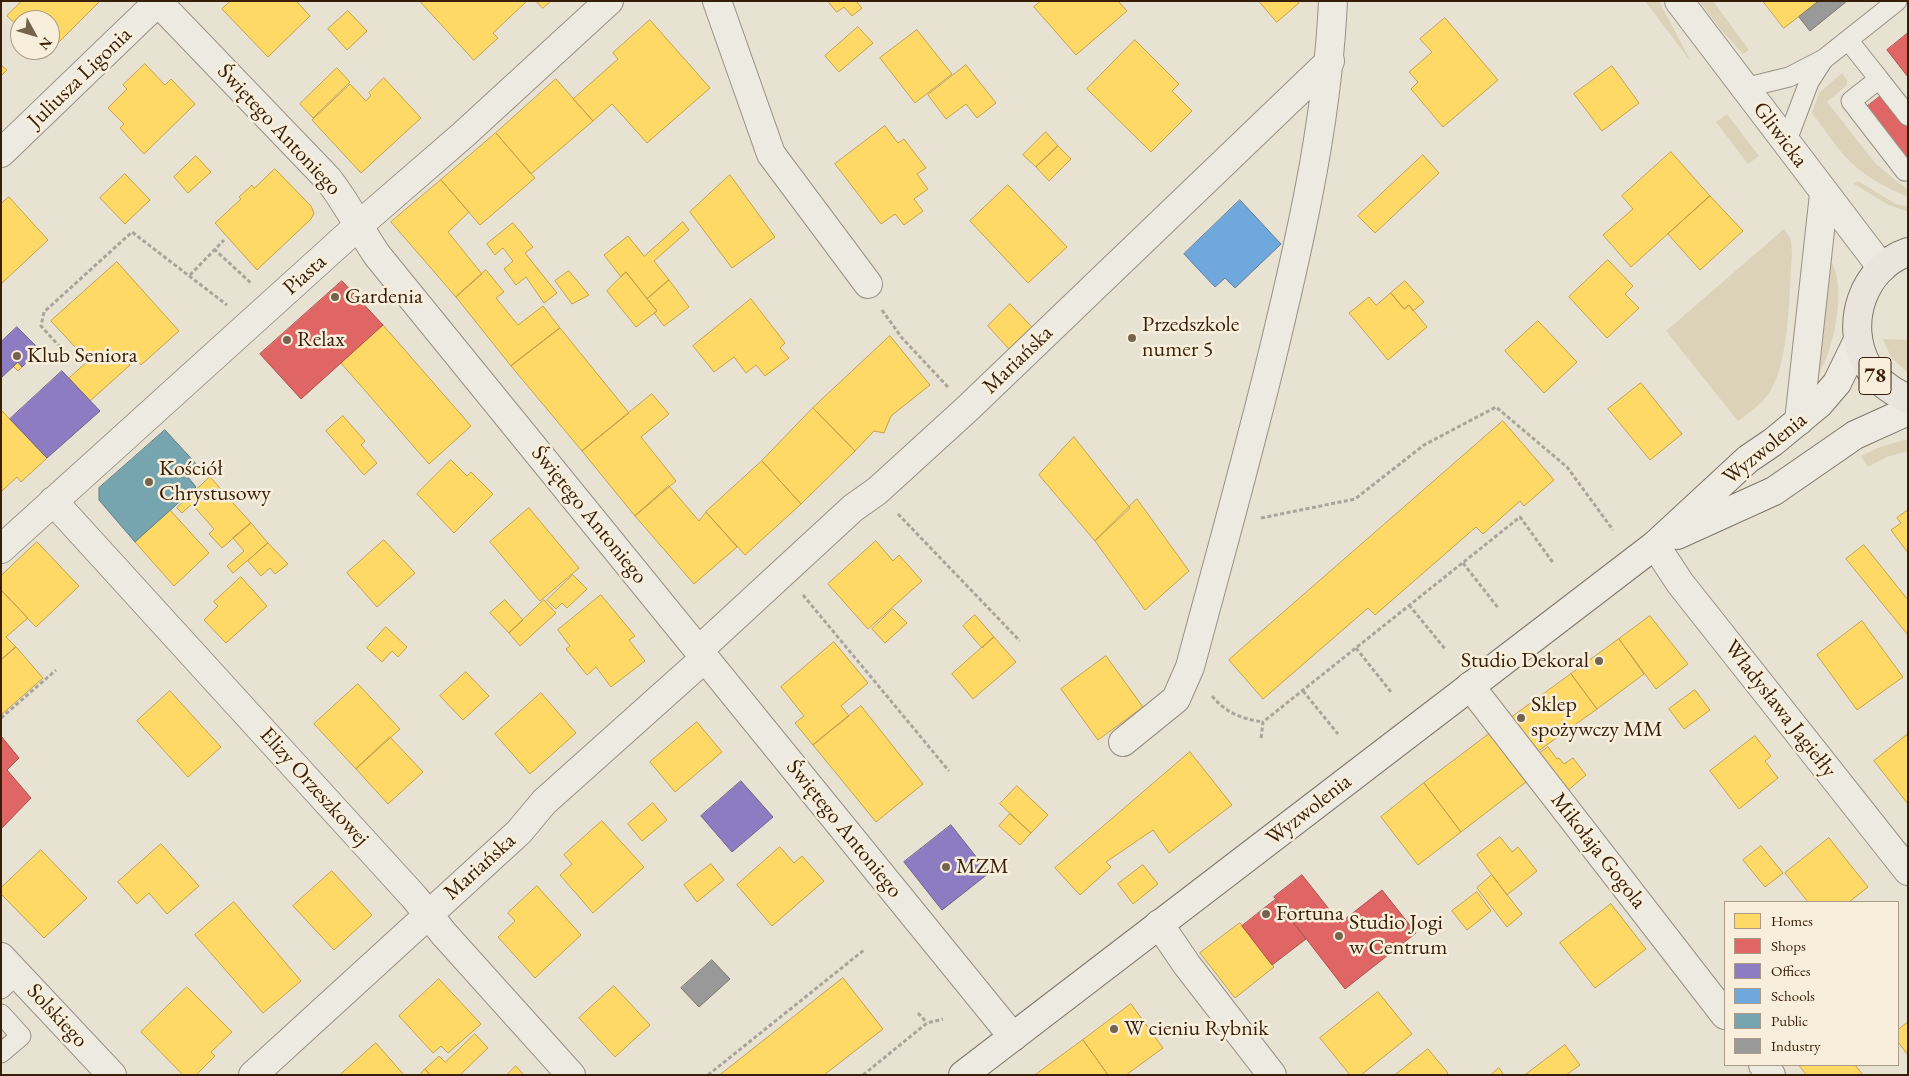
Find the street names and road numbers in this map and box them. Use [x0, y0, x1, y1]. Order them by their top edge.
street label: Juliusza Ligonia [22, 22, 138, 134]
street label: Świętego Antoniego [211, 59, 347, 201]
street label: Gliwicka [1747, 97, 1813, 173]
street label: Piasta [278, 249, 332, 301]
street label: Mariańska [977, 320, 1059, 400]
road number: 78 [1859, 358, 1891, 394]
street label: Wyzwolenia [1718, 407, 1812, 491]
street label: Świętego Antoniego [525, 441, 653, 589]
street label: Władysława Jagiełły [1718, 635, 1842, 783]
street label: Elizy Orzeszkowej [254, 722, 374, 852]
street label: Świętego Antoniego [780, 755, 908, 903]
street label: Wyzwolenia [1261, 769, 1357, 851]
street label: Mikołaja Gogola [1544, 788, 1652, 914]
street label: Mariańska [439, 828, 521, 906]
street label: Solskiego [21, 979, 93, 1053]

